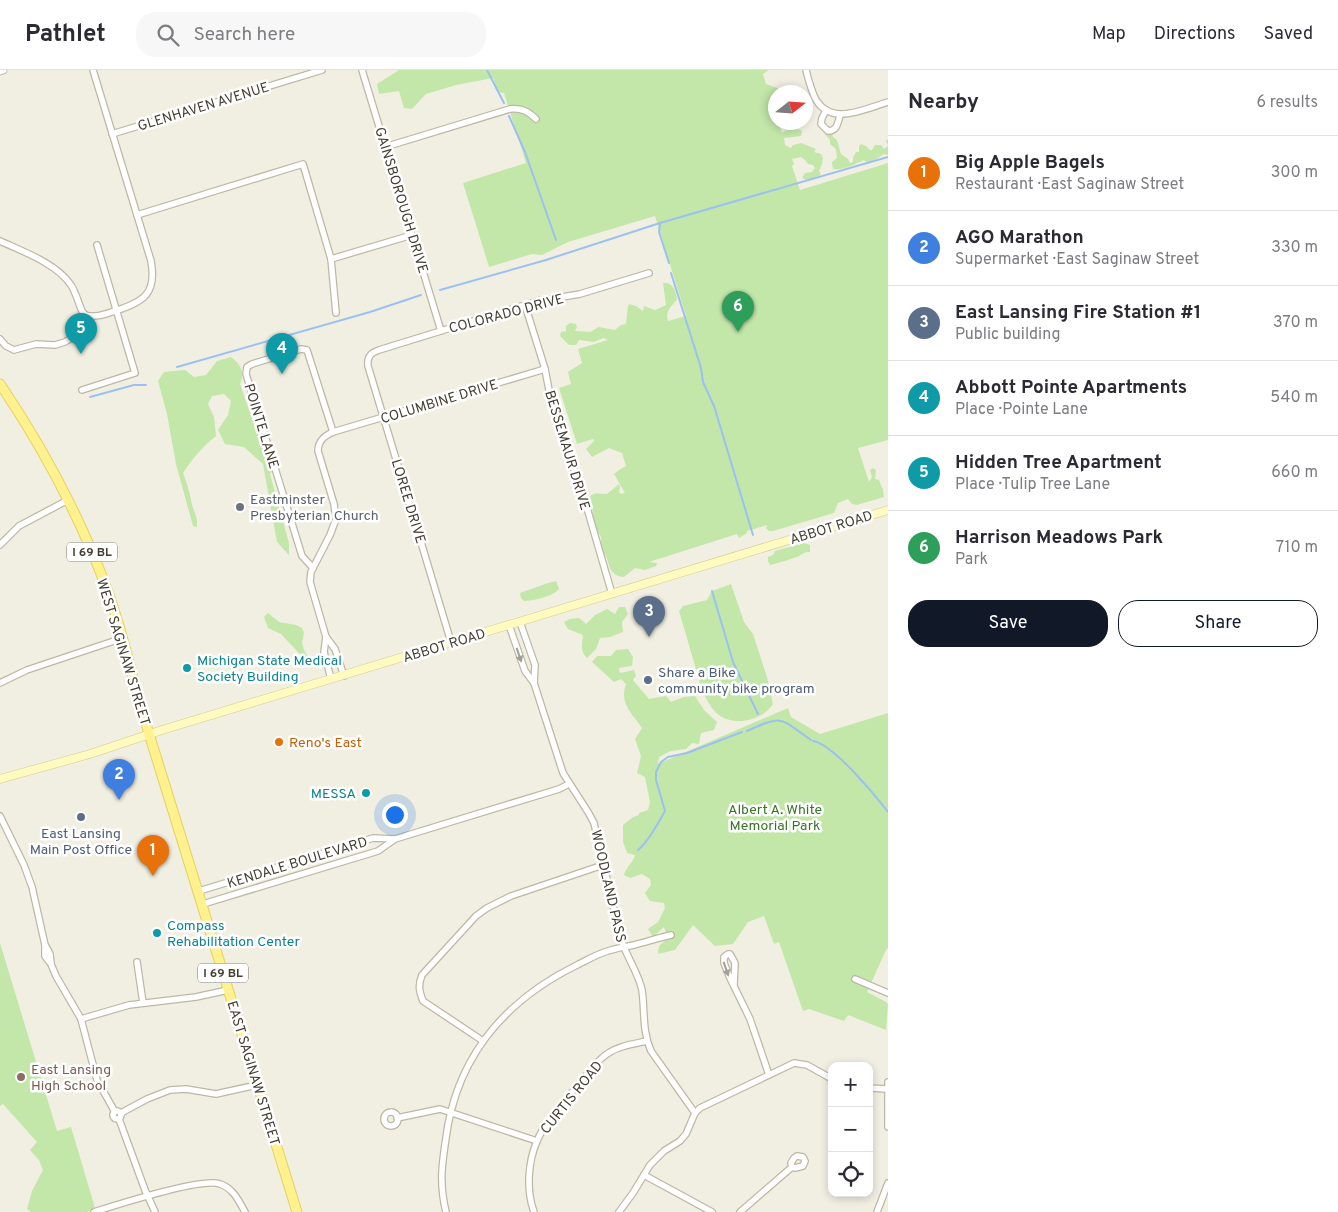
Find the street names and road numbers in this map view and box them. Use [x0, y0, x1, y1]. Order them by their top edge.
street label: GLENHAVEN AVENUE [136, 79, 271, 136]
street label: GAINSBOROUGH DRIVE [370, 125, 431, 276]
street label: COLORADO DRIVE [447, 291, 566, 338]
street label: COLUMBINE DRIVE [379, 376, 500, 428]
street label: POINTE LANE [240, 382, 282, 471]
street label: BESSEMAUR DRIVE [540, 388, 593, 512]
street label: LOREE DRIVE [387, 457, 428, 546]
street label: ABBOT ROAD [788, 508, 875, 549]
road number: I 69 BL [67, 542, 117, 562]
street label: WEST SAGINAW STREET [92, 577, 153, 728]
street label: ABBOT ROAD [401, 626, 488, 667]
street label: WOODLAND PASS [586, 828, 629, 944]
street label: KENDALE BOULEVARD [225, 834, 370, 893]
road number: I 69 BL [198, 964, 248, 982]
street label: EAST SAGINAW STREET [222, 999, 283, 1148]
street label: CURTIS ROAD [538, 1058, 607, 1138]

